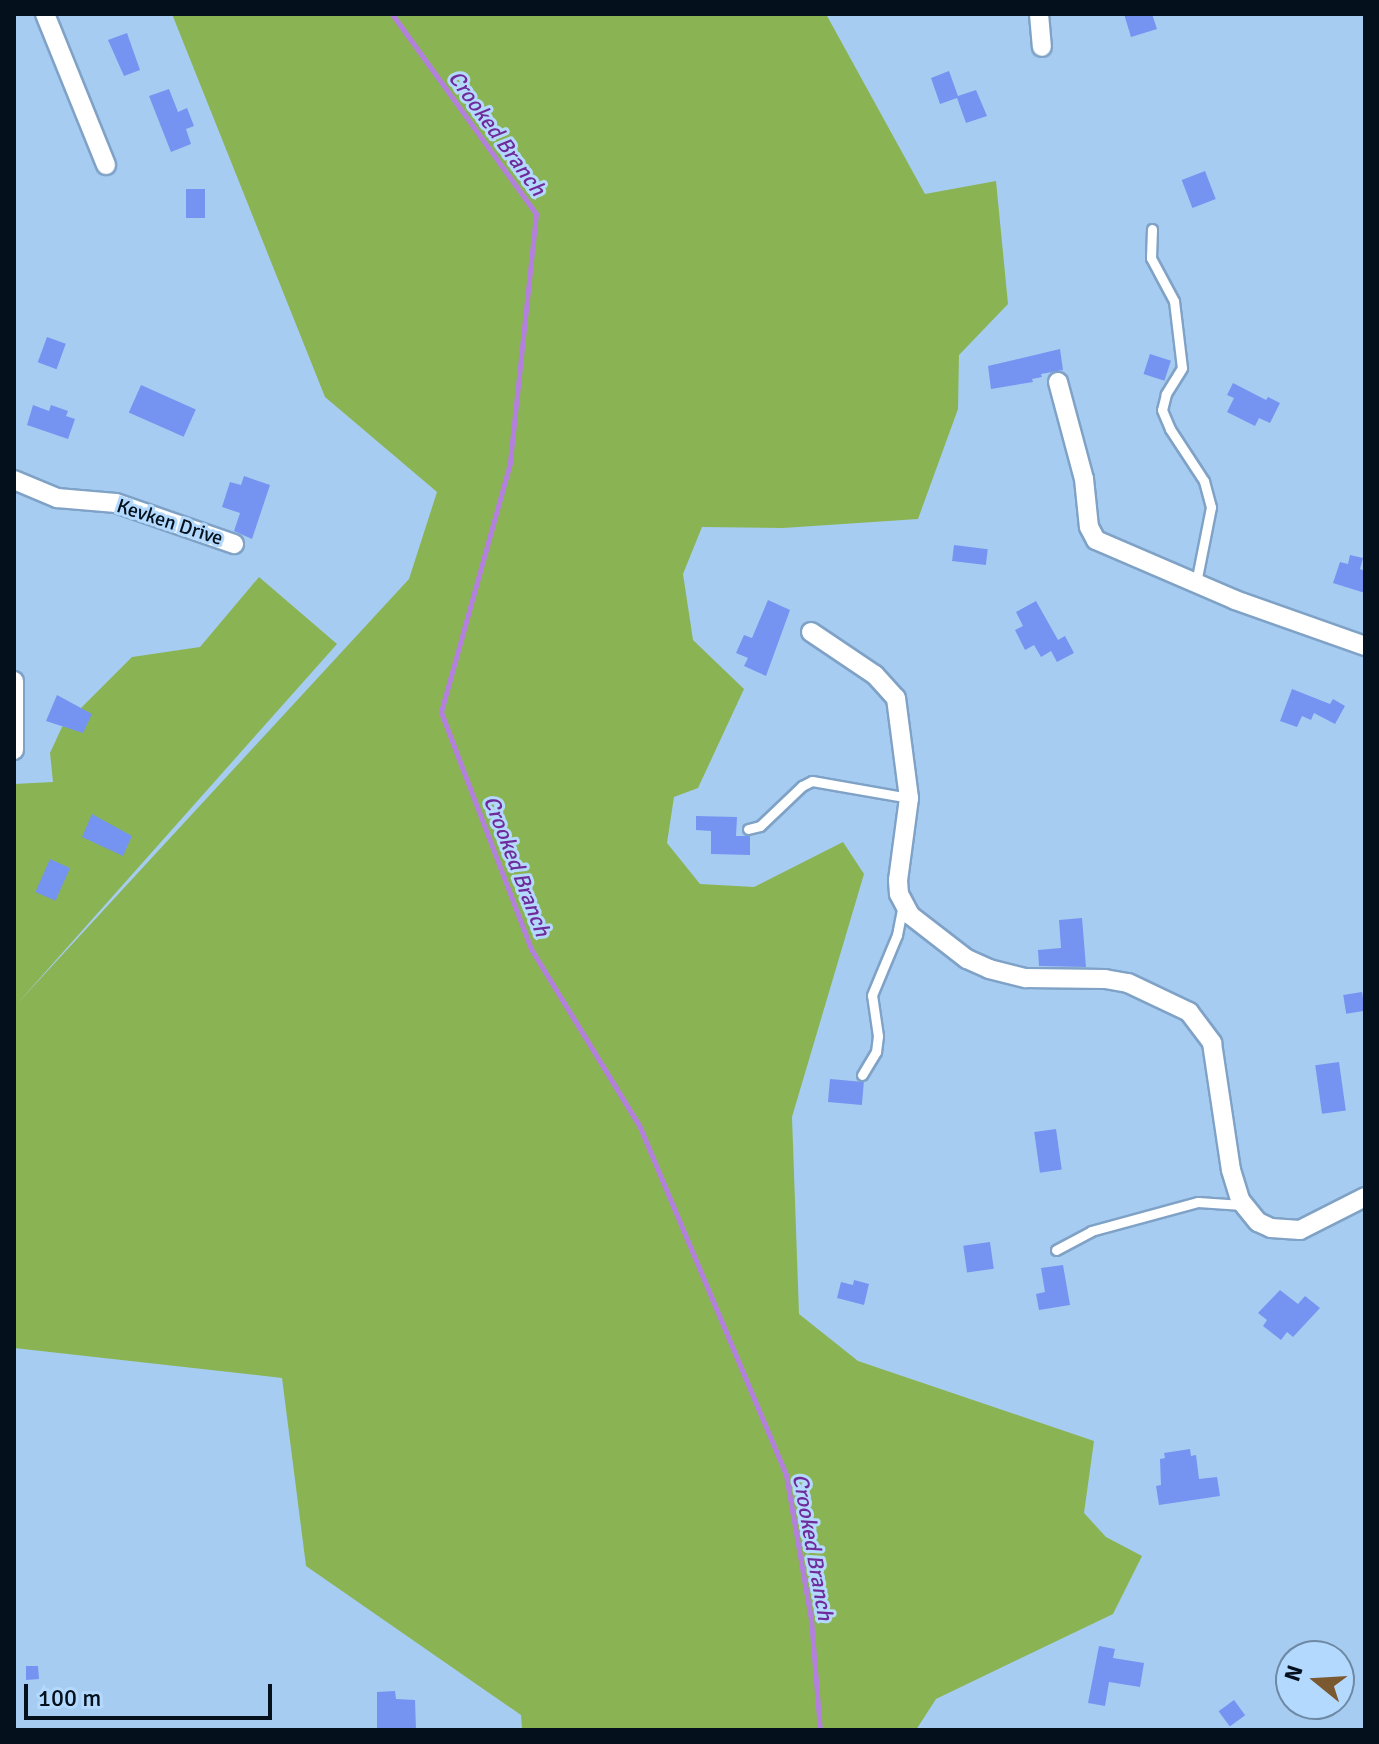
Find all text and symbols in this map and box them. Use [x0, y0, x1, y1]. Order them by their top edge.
water label: Crooked Branch [443, 65, 551, 201]
street label: Kevken Drive [114, 494, 226, 550]
water label: Crooked Branch [478, 792, 556, 940]
water label: Crooked Branch [787, 1472, 839, 1622]
north arrow [1275, 1640, 1355, 1720]
text: N [1278, 1662, 1309, 1685]
scale bar [28, 1668, 276, 1718]
text: 100 m [38, 1683, 101, 1713]

